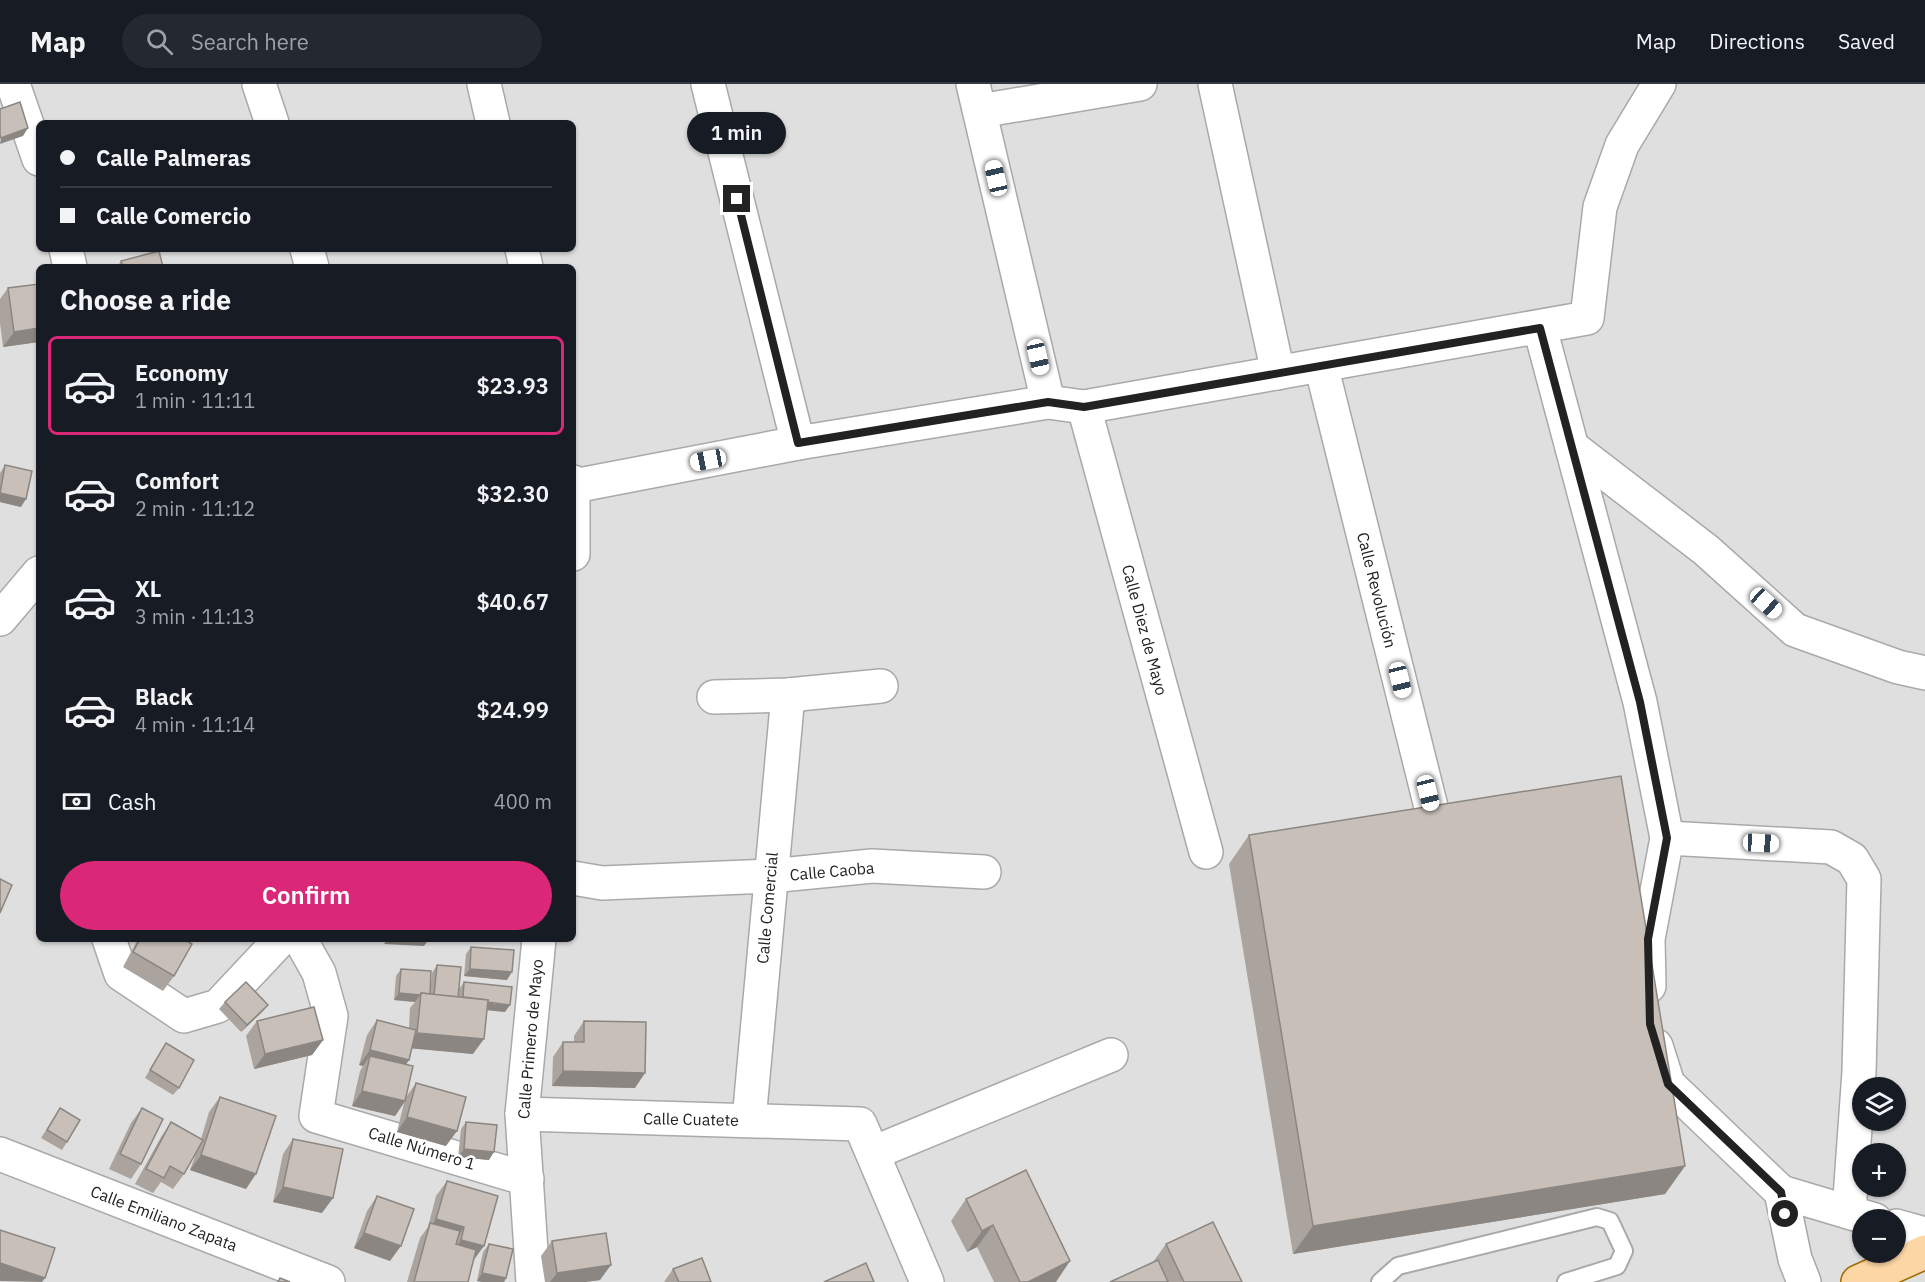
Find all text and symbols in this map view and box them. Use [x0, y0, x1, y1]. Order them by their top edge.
search box [122, 14, 542, 68]
text: Map [30, 23, 86, 60]
icon: search [143, 25, 176, 58]
text: Search here [191, 27, 309, 56]
text: Map [1636, 27, 1676, 55]
text: Directions [1709, 27, 1805, 55]
text: Saved [1838, 27, 1895, 55]
callout: 1 min [688, 112, 786, 154]
text: 1 min [711, 119, 762, 146]
text: Calle Palmeras [96, 143, 251, 172]
car [983, 158, 1009, 198]
route end [723, 185, 750, 212]
text: Calle Comercio [96, 201, 251, 230]
text: Choose a ride [60, 282, 231, 317]
car [1025, 337, 1051, 377]
text: Economy [135, 358, 229, 387]
icon: car [63, 359, 117, 413]
text: $23.93 [476, 371, 549, 400]
text: 1 min · 11:11 [135, 387, 255, 414]
car [689, 448, 727, 472]
text: Comfort [135, 466, 219, 495]
icon: car [63, 467, 117, 521]
text: $32.30 [476, 479, 549, 508]
text: 2 min · 11:12 [135, 495, 255, 522]
street label: Calle Revolución [1353, 530, 1401, 650]
street label: Calle Diez de Mayo [1118, 562, 1172, 698]
text: XL [135, 574, 161, 603]
icon: car [63, 575, 117, 629]
car [1747, 584, 1785, 622]
text: $40.67 [476, 587, 549, 616]
text: 3 min · 11:13 [135, 603, 255, 630]
car [1387, 660, 1413, 700]
text: Black [135, 682, 193, 711]
icon: car [63, 683, 117, 737]
text: $24.99 [476, 695, 549, 724]
text: 4 min · 11:14 [135, 711, 255, 738]
car [1415, 773, 1441, 813]
icon: cash [60, 785, 93, 818]
text: Cash [108, 787, 157, 816]
text: 400 m [494, 788, 552, 815]
car [1743, 833, 1779, 853]
street label: Calle Comercial [752, 851, 782, 965]
street label: Calle Caoba [789, 857, 876, 885]
button: Confirm [60, 861, 552, 930]
street label: Calle Primero de Mayo [513, 958, 547, 1120]
map controls [1852, 1077, 1906, 1263]
button: layers [1852, 1077, 1906, 1131]
street label: Calle Cuatete [643, 1108, 739, 1130]
street label: Calle Número 1 [366, 1122, 478, 1174]
button: + [1852, 1143, 1906, 1197]
street label: Calle Emiliano Zapata [88, 1181, 241, 1255]
route start [1771, 1200, 1798, 1227]
button: − [1852, 1209, 1906, 1263]

